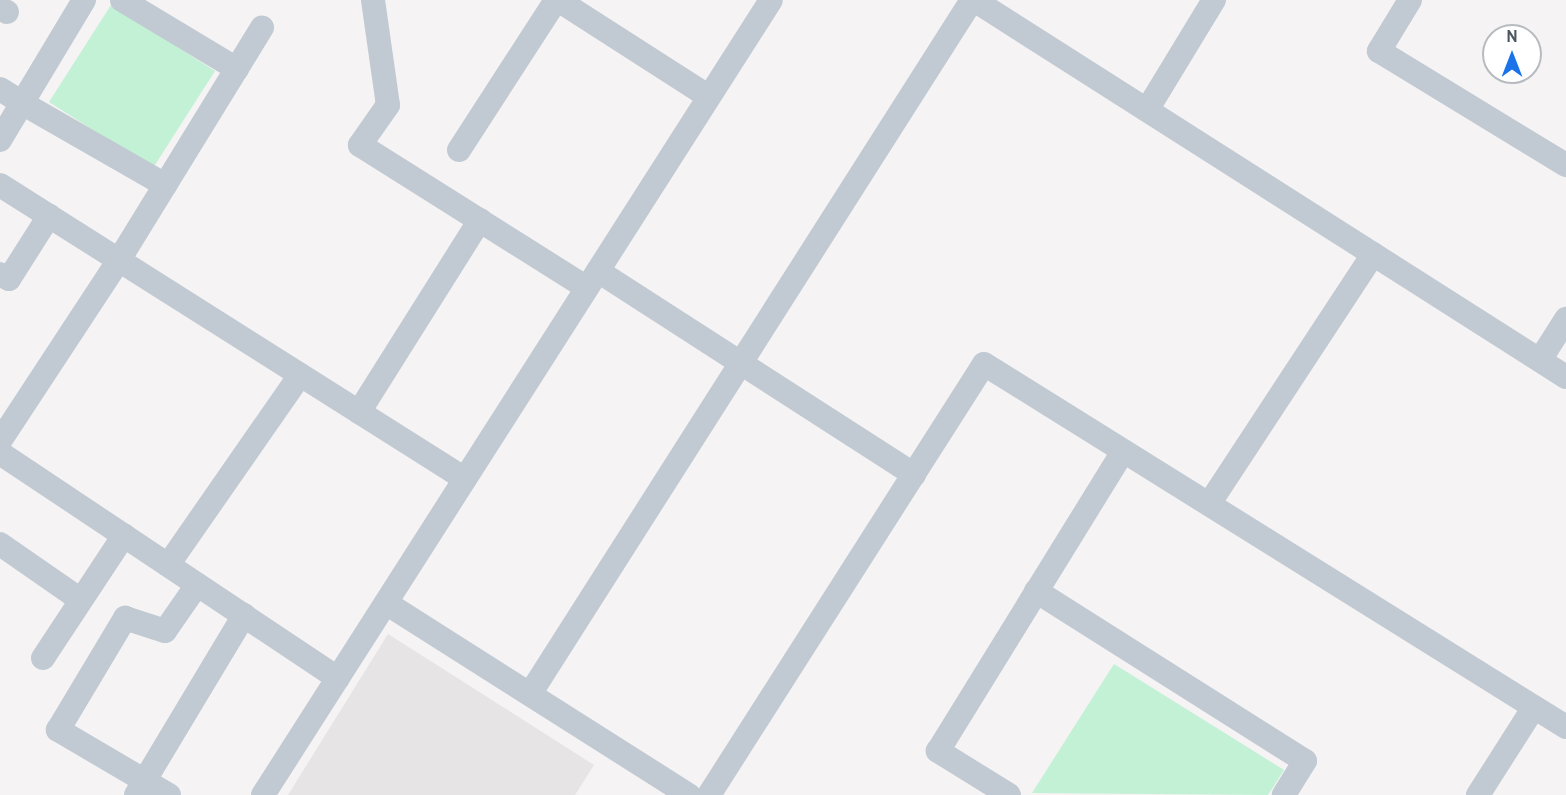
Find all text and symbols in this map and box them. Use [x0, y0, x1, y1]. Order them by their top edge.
north arrow [1482, 24, 1542, 84]
text: N [1506, 28, 1518, 48]

